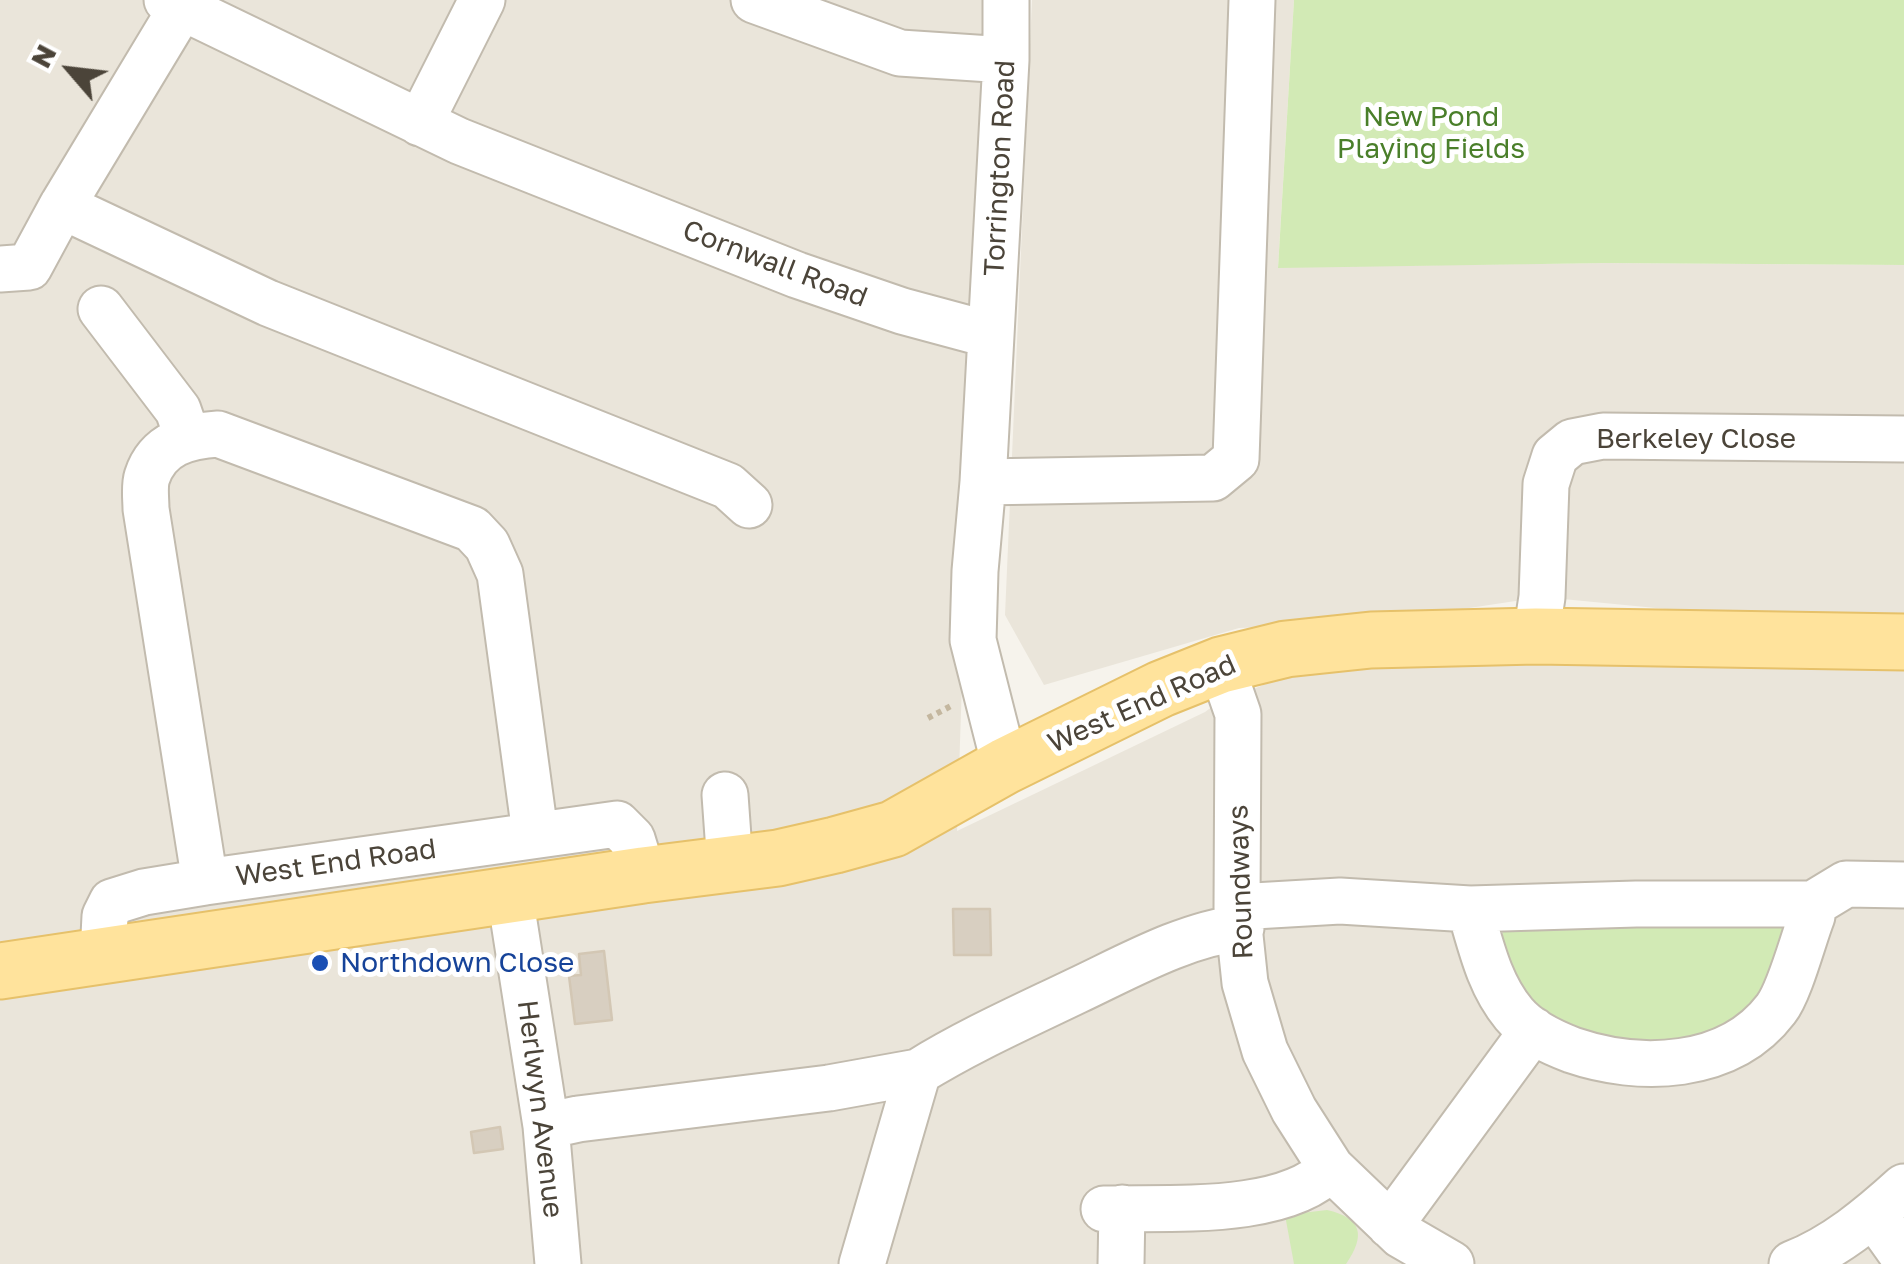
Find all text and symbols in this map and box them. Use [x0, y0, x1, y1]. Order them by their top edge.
north arrow [20, 20, 120, 120]
text: N [24, 39, 63, 73]
street label: Torrington Road [978, 59, 1022, 277]
park label: New Pond Playing Fields [1337, 100, 1525, 166]
street label: Cornwall Road [678, 213, 872, 315]
street label: Berkeley Close [1596, 422, 1796, 456]
street label: West End Road [1043, 648, 1241, 760]
street label: Roundways [1222, 804, 1260, 960]
street label: West End Road [234, 832, 438, 894]
place label: Northdown Close [340, 946, 574, 980]
marker: Northdown Close [309, 952, 331, 974]
street label: Herlwyn Avenue [510, 998, 570, 1220]

